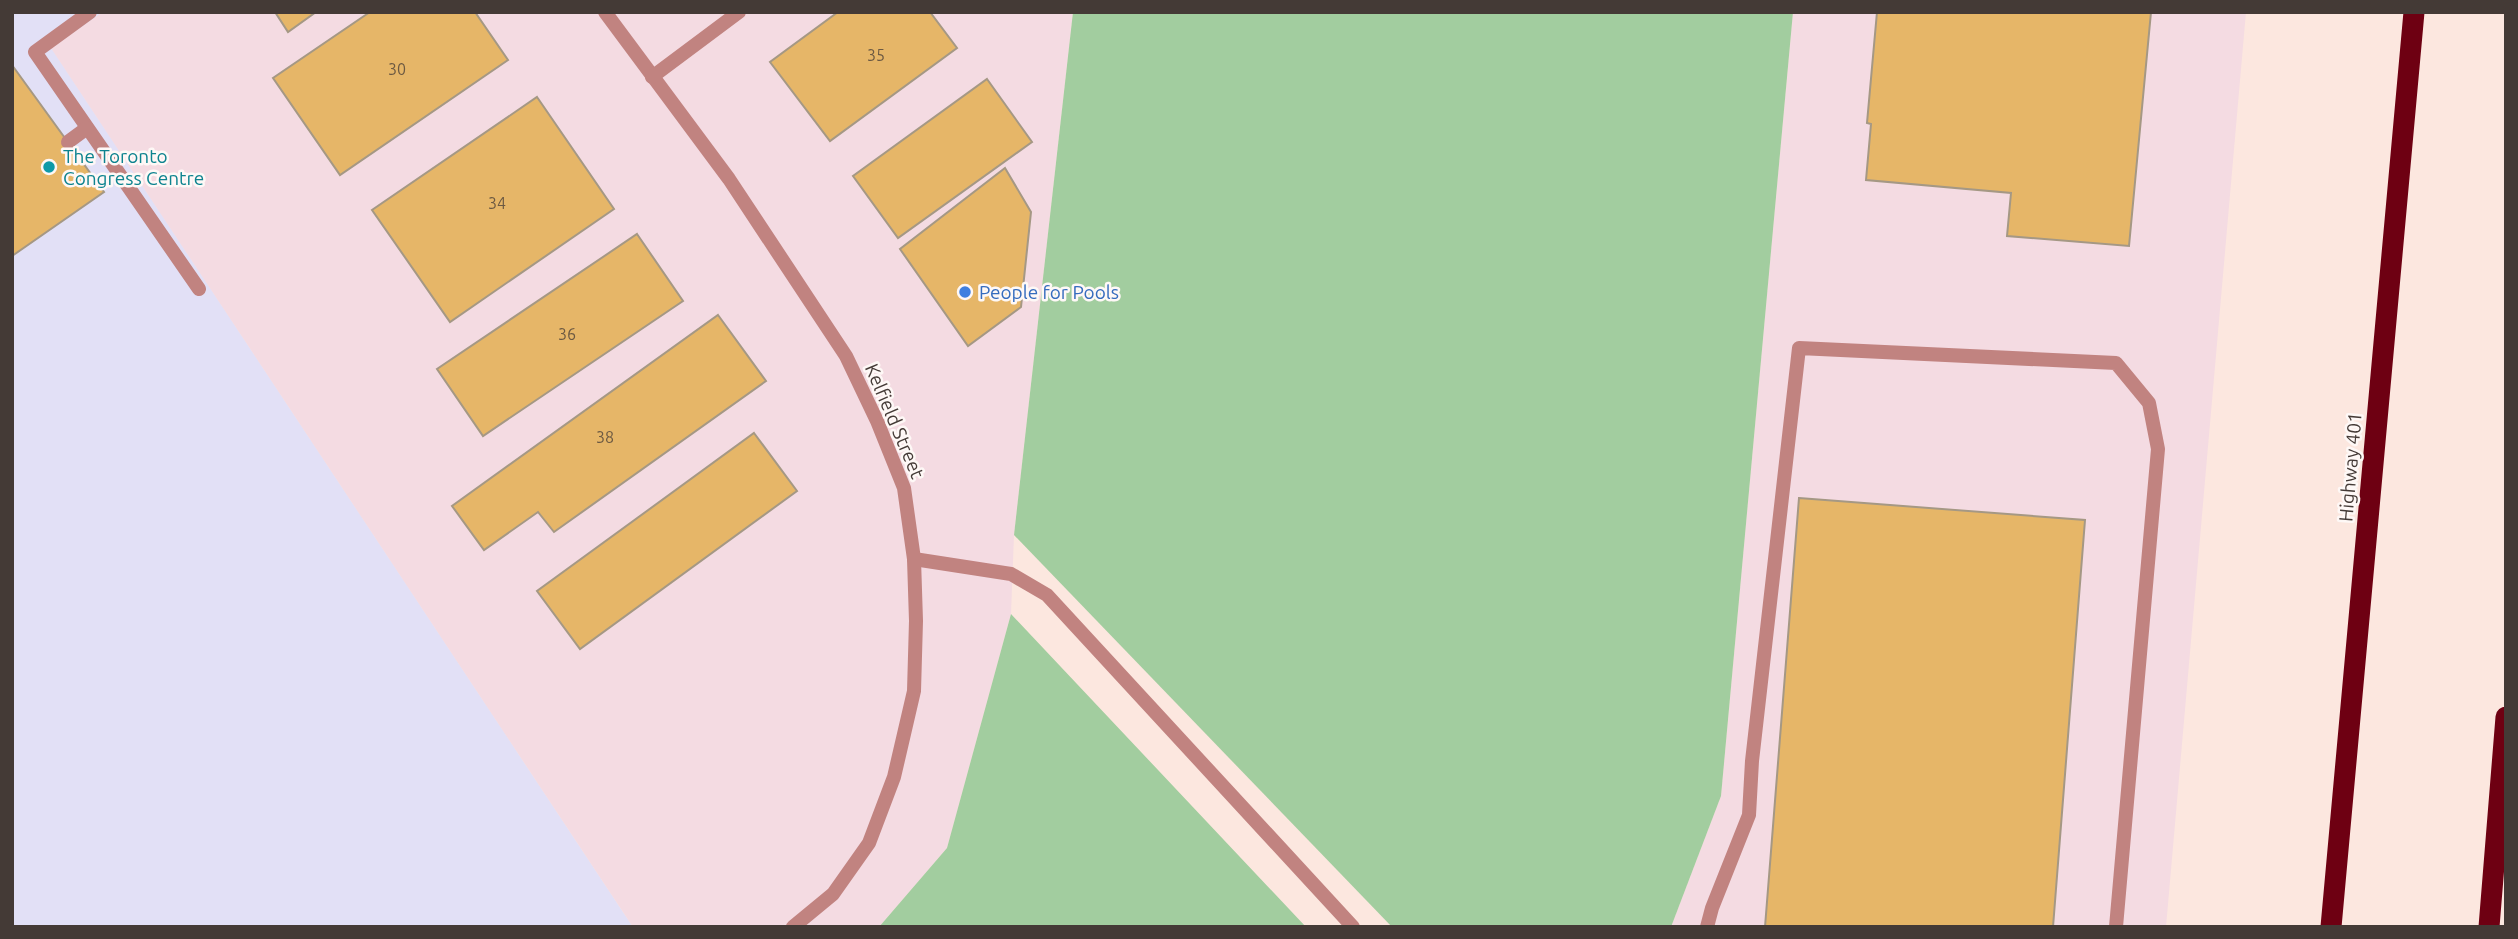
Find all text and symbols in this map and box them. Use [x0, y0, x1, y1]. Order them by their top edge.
house number: 35 [867, 46, 885, 64]
house number: 30 [388, 60, 406, 78]
place label: The Toronto Congress Centre [63, 145, 204, 189]
marker: The Toronto Congress Centre [41, 159, 57, 175]
house number: 34 [488, 194, 506, 212]
place label: People for Pools [979, 281, 1119, 303]
marker: People for Pools [957, 284, 973, 300]
house number: 36 [558, 325, 576, 343]
street label: Kelfield Street [861, 360, 929, 482]
street label: Highway 401 [2334, 411, 2366, 523]
house number: 38 [596, 428, 614, 446]

